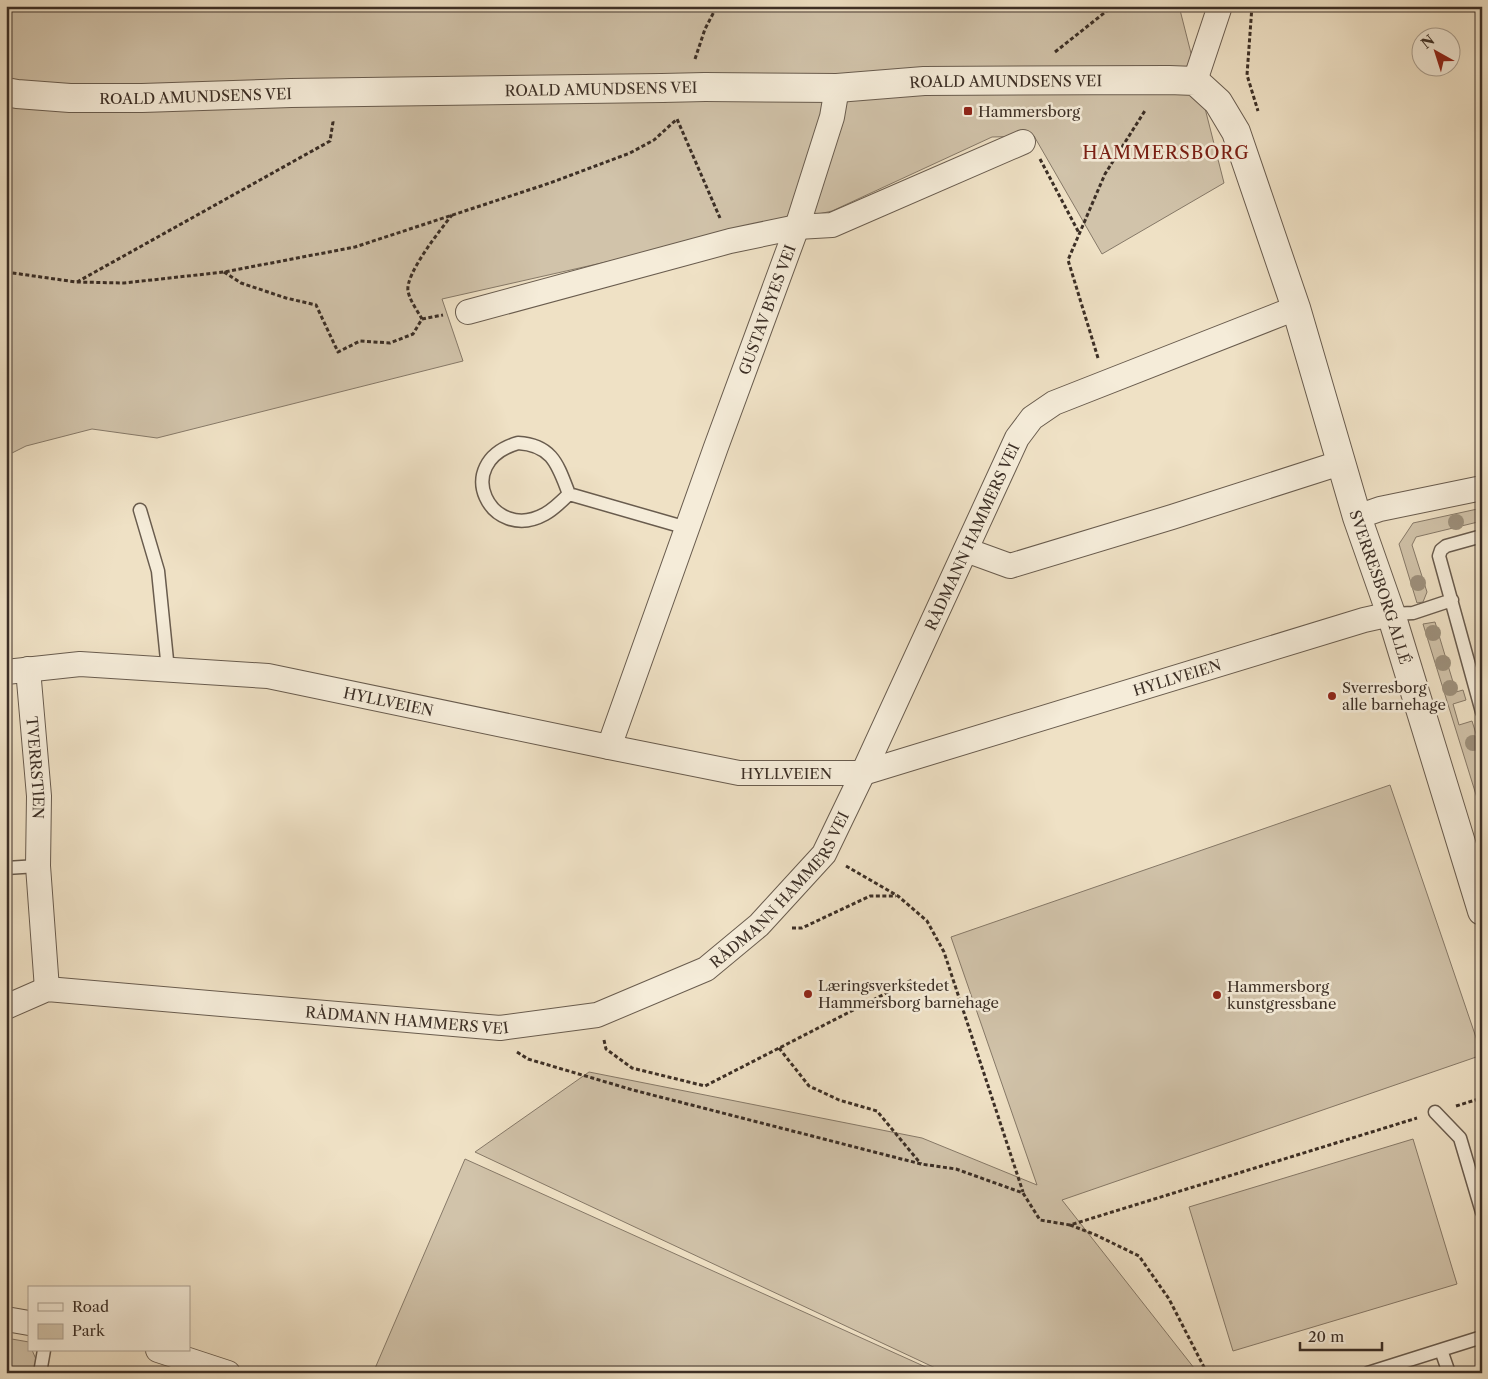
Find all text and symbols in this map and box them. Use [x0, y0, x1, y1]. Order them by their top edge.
north arrow [1410, 28, 1460, 78]
text: N [1417, 31, 1438, 53]
street label: ROALD AMUNDSENS VEI [909, 71, 1102, 92]
street label: ROALD AMUNDSENS VEI [505, 78, 697, 100]
street label: ROALD AMUNDSENS VEI [99, 83, 292, 108]
place label: Hammersborg [978, 102, 1080, 121]
marker: Hammersborg [962, 105, 974, 117]
district label: HAMMERSBORG [1082, 142, 1250, 164]
street label: GUSTAV BYES VEI [734, 242, 799, 377]
street label: RÅDMANN HAMMERS VEI [920, 440, 1023, 633]
street label: SVERRESBORG ALLÉ [1346, 508, 1415, 666]
street label: HYLLVEIEN [1130, 655, 1224, 700]
place label: Sverresborg alle barnehage [1342, 678, 1446, 714]
street label: HYLLVEIEN [342, 682, 435, 720]
marker: Sverresborg alle barnehage [1326, 690, 1338, 702]
street label: TVERRSTIEN [23, 716, 48, 819]
street label: HYLLVEIEN [741, 764, 832, 783]
street label: RÅDMANN HAMMERS VEI [706, 808, 853, 972]
place label: Læringsverkstedet Hammersborg barnehage [818, 976, 999, 1012]
place label: Hammersborg kunstgressbane [1227, 977, 1336, 1013]
marker: Læringsverkstedet Hammersborg barnehage [802, 988, 814, 1000]
marker: Hammersborg kunstgressbane [1211, 989, 1223, 1001]
street label: RÅDMANN HAMMERS VEI [304, 1002, 510, 1038]
legend [28, 1286, 190, 1352]
text: Road [72, 1297, 109, 1316]
scale bar [1300, 1319, 1383, 1351]
text: Park [72, 1321, 106, 1340]
text: 20 m [1308, 1327, 1344, 1346]

